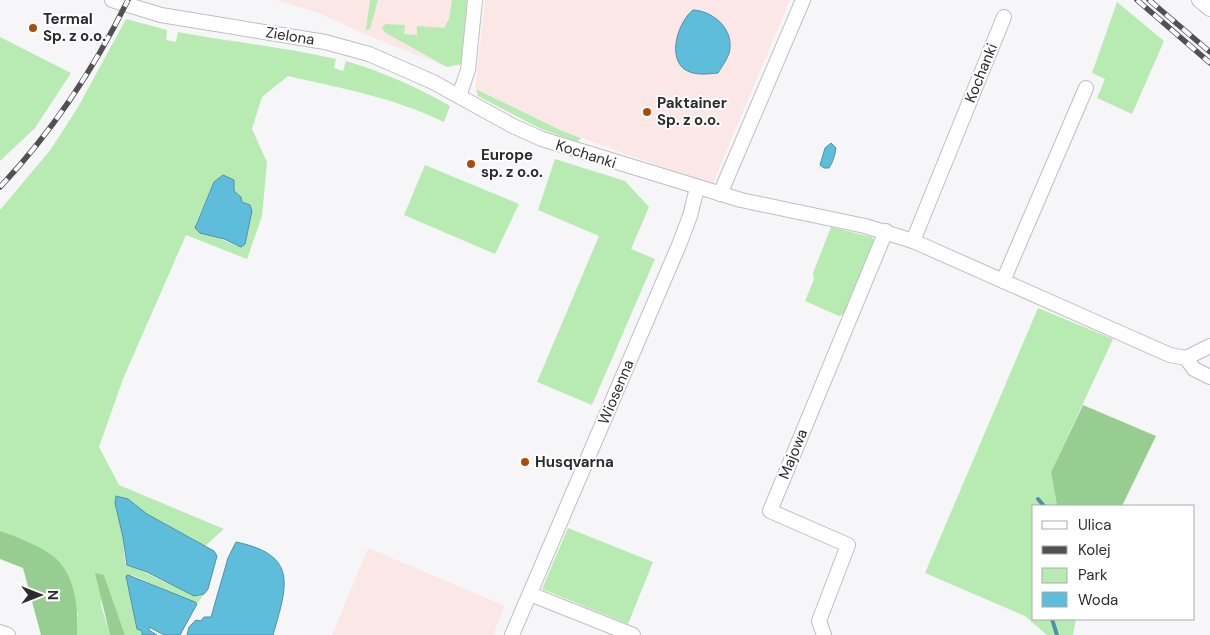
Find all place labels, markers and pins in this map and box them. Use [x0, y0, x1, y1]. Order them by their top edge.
place label: Termal Sp. z o.o. [43, 9, 106, 46]
marker: Termal Sp. z o.o. [27, 22, 39, 34]
place label: Paktainer Sp. z o.o. [657, 93, 727, 130]
marker: Paktainer Sp. z o.o. [641, 106, 653, 118]
place label: Europe sp. z o.o. [481, 145, 543, 182]
marker: Europe sp. z o.o. [465, 158, 477, 170]
place label: Husqvarna [535, 452, 614, 472]
marker: Husqvarna [519, 456, 531, 468]

